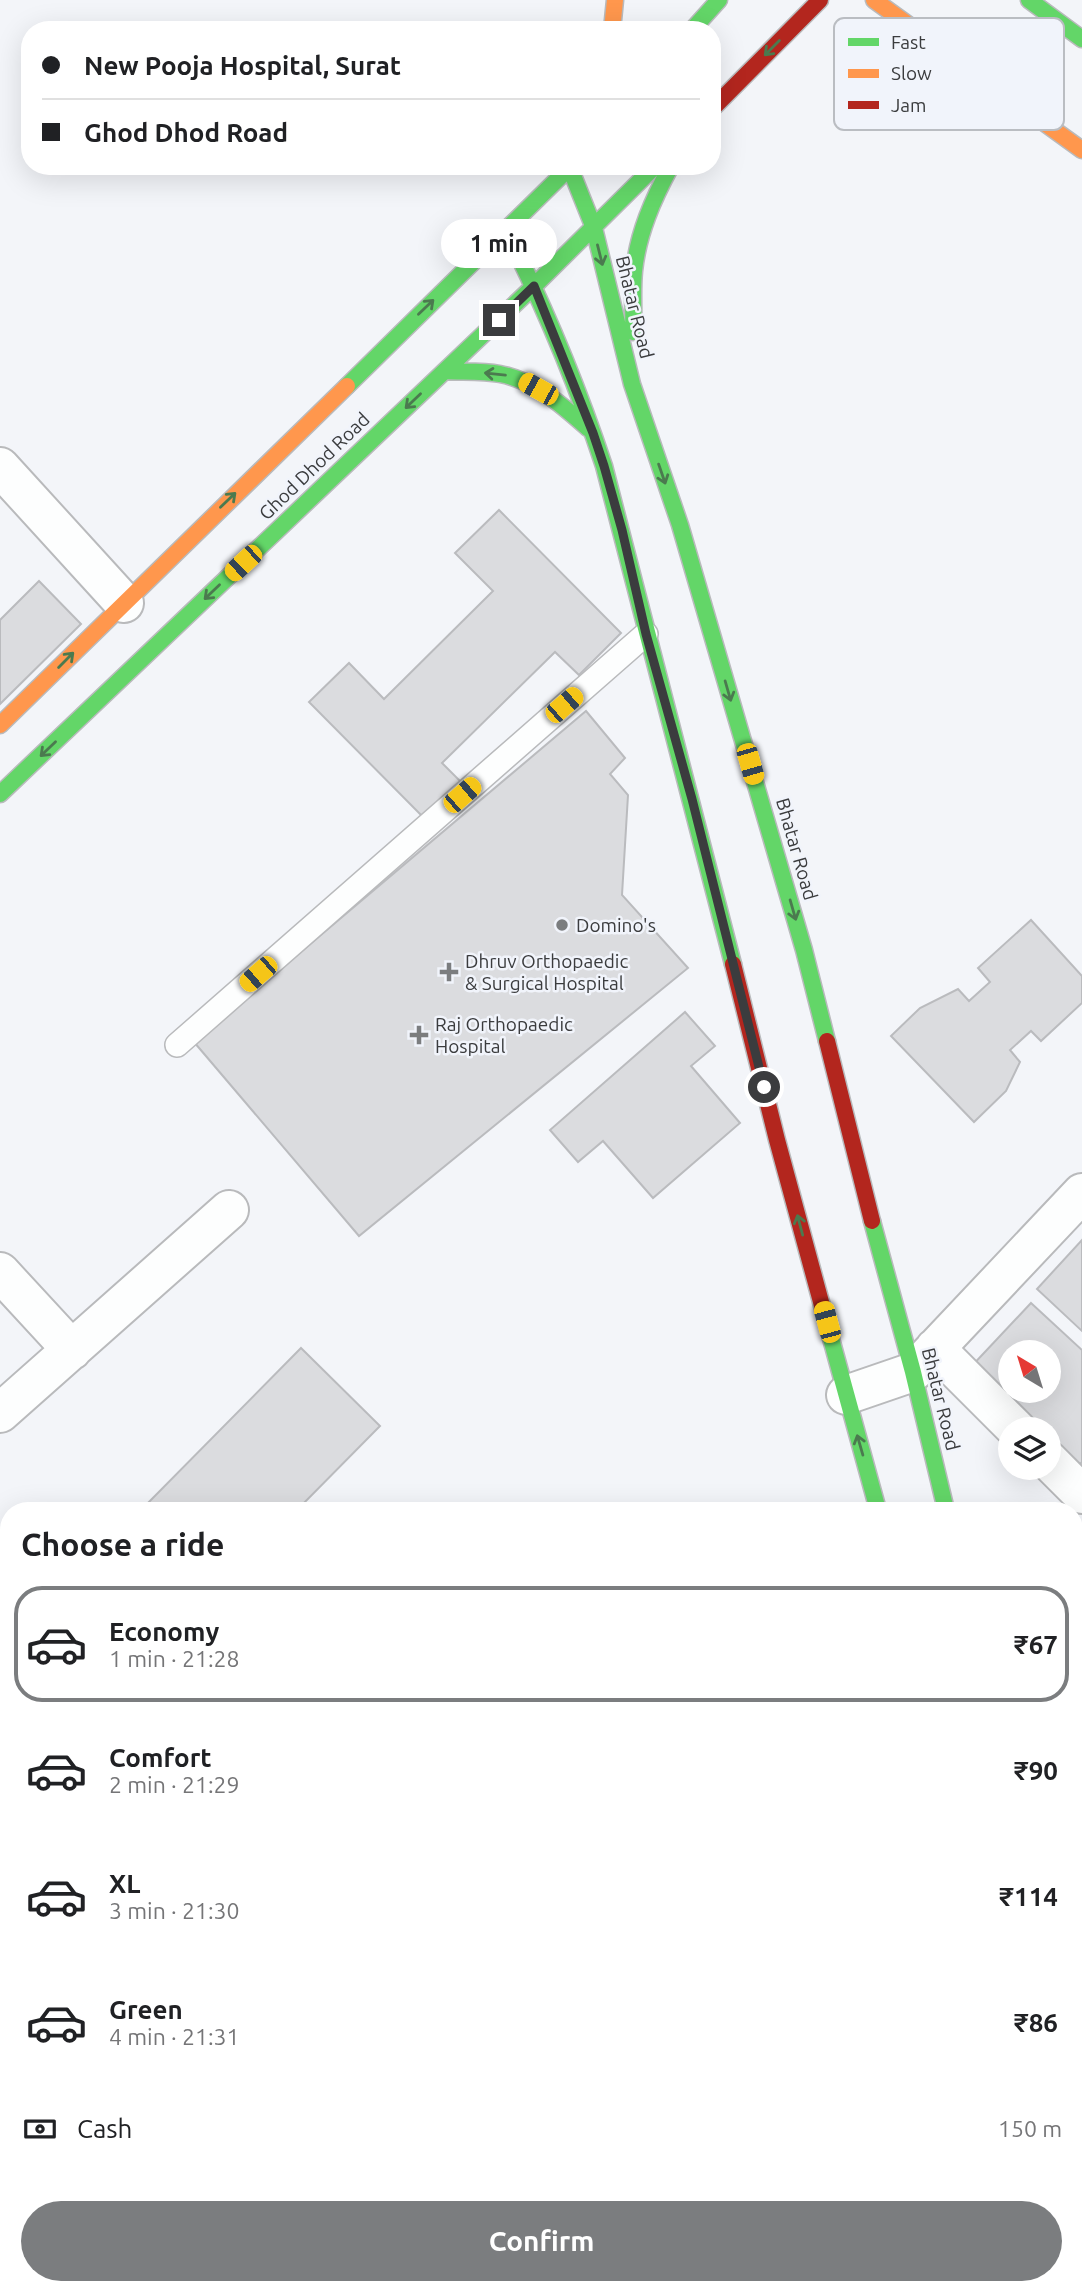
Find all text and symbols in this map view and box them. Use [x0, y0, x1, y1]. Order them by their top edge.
legend [834, 18, 1064, 130]
text: Fast [891, 31, 926, 53]
one-way arrow [764, 40, 781, 57]
text: New Pooja Hospital, Surat [84, 51, 401, 80]
text: Slow [891, 62, 932, 84]
text: Jam [891, 94, 927, 116]
text: Ghod Dhod Road [84, 118, 288, 147]
callout: 1 min [441, 218, 557, 268]
text: 1 min [470, 231, 528, 256]
one-way arrow [594, 243, 607, 266]
street label: Bhatar Road [612, 253, 658, 361]
one-way arrow [417, 298, 434, 315]
route end [483, 304, 515, 336]
one-way arrow [484, 367, 507, 380]
car [515, 370, 562, 408]
one-way arrow [405, 393, 422, 410]
street label: Ghod Dhod Road [254, 408, 374, 524]
one-way arrow [656, 463, 669, 485]
one-way arrow [220, 492, 237, 509]
car [221, 541, 266, 585]
one-way arrow [204, 584, 221, 601]
one-way arrow [57, 651, 74, 668]
one-way arrow [723, 680, 736, 702]
car [542, 683, 587, 727]
one-way arrow [40, 740, 57, 757]
car [735, 741, 766, 787]
car [440, 773, 485, 817]
street label: Bhatar Road [772, 795, 822, 903]
one-way arrow [787, 898, 800, 920]
place label: Domino's [576, 914, 656, 936]
marker: Domino's [554, 917, 570, 933]
place label: Dhruv Orthopaedic & Surgical Hospital [465, 950, 628, 994]
car [236, 952, 281, 996]
marker: Dhruv Orthopaedic & Surgical Hospital [439, 962, 459, 982]
place label: Raj Orthopaedic Hospital [435, 1013, 573, 1057]
marker: Raj Orthopaedic Hospital [409, 1025, 429, 1045]
route start [748, 1071, 780, 1103]
one-way arrow [793, 1214, 806, 1236]
car [812, 1299, 843, 1345]
north arrow [998, 1340, 1060, 1404]
map controls [998, 1340, 1061, 1480]
street label: Bhatar Road [918, 1345, 964, 1453]
button: layers [998, 1417, 1061, 1480]
one-way arrow [852, 1434, 865, 1456]
text: Choose a ride [21, 1526, 224, 1562]
icon: car [25, 1613, 88, 1676]
text: Economy [109, 1617, 219, 1646]
text: ₹67 [1014, 1630, 1058, 1659]
text: 1 min · 21:28 [109, 1646, 240, 1671]
icon: car [25, 1739, 88, 1802]
text: Comfort [109, 1743, 212, 1772]
text: ₹90 [1014, 1756, 1058, 1785]
text: 2 min · 21:29 [109, 1772, 240, 1797]
icon: car [25, 1865, 88, 1928]
text: XL [109, 1869, 140, 1898]
text: ₹114 [999, 1882, 1058, 1911]
text: 3 min · 21:30 [109, 1898, 240, 1923]
icon: car [25, 1991, 88, 2054]
text: Green [109, 1995, 183, 2024]
text: ₹86 [1014, 2008, 1058, 2037]
text: 4 min · 21:31 [109, 2024, 240, 2049]
icon: cash [21, 2110, 59, 2148]
text: Cash [77, 2114, 132, 2143]
text: 150 m [998, 2116, 1062, 2141]
button: Confirm [21, 2201, 1062, 2281]

